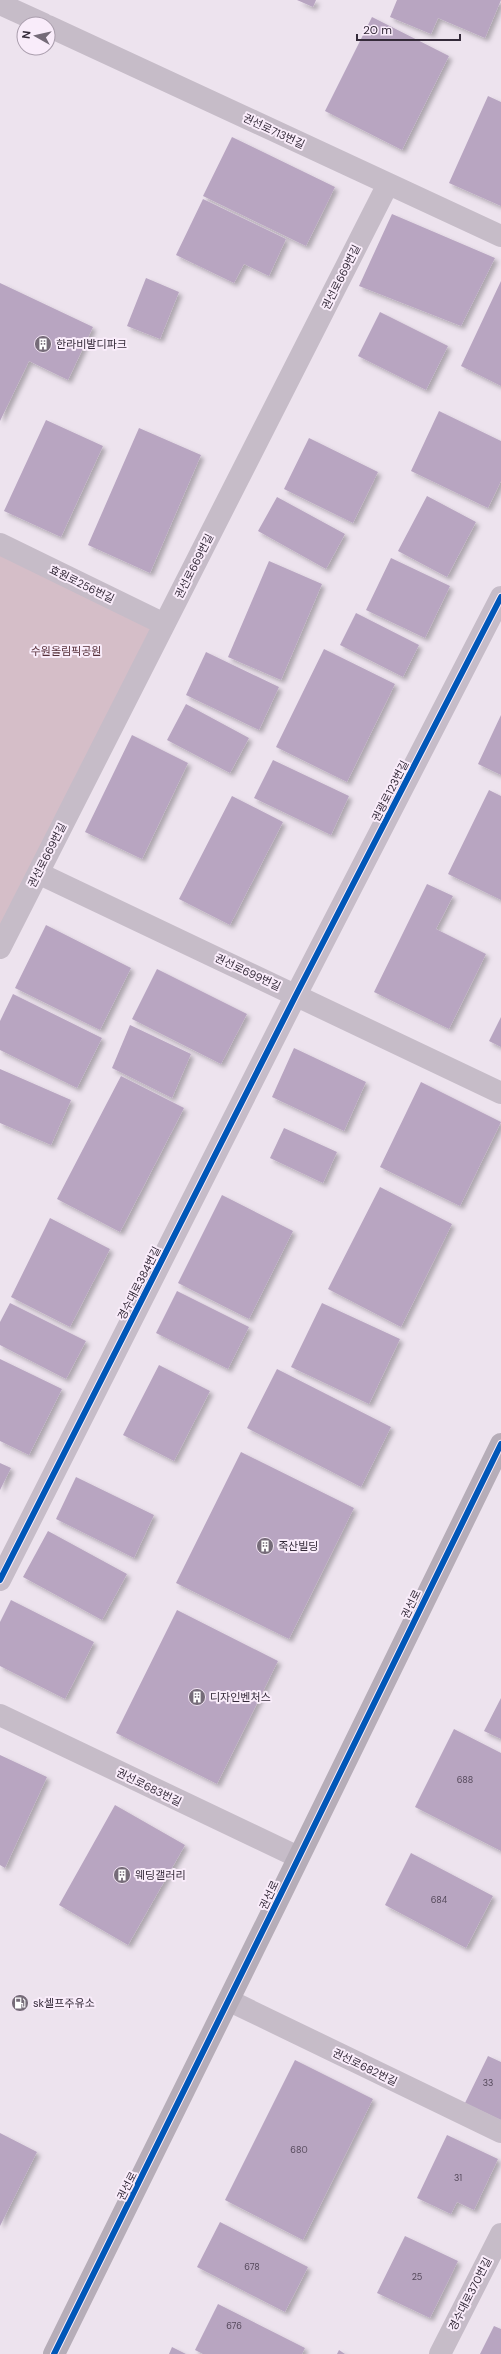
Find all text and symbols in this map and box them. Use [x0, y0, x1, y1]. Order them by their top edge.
north arrow [16, 16, 56, 56]
scale bar [357, 16, 460, 42]
text: 20 m [363, 22, 392, 38]
text: N [19, 30, 34, 40]
street label: 권선로713번길 [241, 111, 307, 151]
street label: 권선로669번길 [319, 242, 363, 312]
building icon: 한라비발디파크 [33, 334, 53, 354]
place label: 한라비발디파크 [56, 337, 127, 351]
street label: 권선로669번길 [172, 531, 216, 601]
street label: 효원로256번길 [47, 562, 117, 606]
park label: 수원올림픽공원 [31, 644, 101, 658]
street label: 권광로123번길 [369, 758, 411, 824]
street label: 권선로669번길 [25, 820, 69, 890]
street label: 권선로699번길 [213, 951, 283, 993]
street label: 경수대로384번길 [114, 1244, 164, 1322]
building icon: 죽산빌딩 [255, 1536, 275, 1556]
place label: 죽산빌딩 [278, 1539, 318, 1553]
street label: 권선로 [398, 1587, 424, 1621]
building icon: 디자인벤처스 [187, 1687, 207, 1707]
place label: 디자인벤처스 [210, 1690, 271, 1704]
street label: 권선로683번길 [114, 1765, 184, 1809]
house number: 688 [457, 1774, 473, 1786]
building icon: 웨딩갤러리 [112, 1865, 132, 1885]
place label: 웨딩갤러리 [135, 1868, 186, 1882]
street label: 권선로 [256, 1878, 282, 1912]
house number: 684 [431, 1894, 448, 1906]
fuel station icon: sk셀프주유소 [10, 1993, 30, 2013]
place label: sk셀프주유소 [33, 1996, 95, 2010]
street label: 권선로682번길 [330, 2045, 400, 2089]
house number: 33 [483, 2077, 493, 2089]
house number: 680 [290, 2144, 308, 2156]
street label: 권선로 [114, 2169, 140, 2203]
house number: 31 [454, 2172, 462, 2184]
street label: 경수대로370번길 [446, 2255, 494, 2333]
house number: 678 [244, 2261, 260, 2273]
house number: 25 [412, 2271, 422, 2283]
house number: 676 [226, 2320, 242, 2332]

